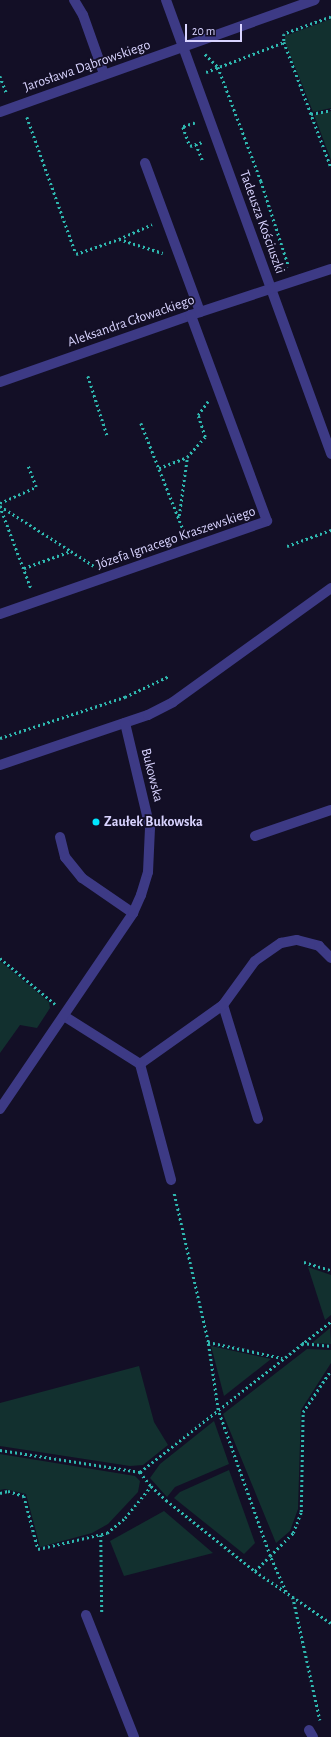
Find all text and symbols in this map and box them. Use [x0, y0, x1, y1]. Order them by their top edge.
scale bar [187, 16, 244, 42]
text: 20 m [192, 25, 215, 37]
street label: Jarosława Dąbrowskiego [21, 36, 153, 96]
street label: Tadeusza Kościuszki [235, 168, 289, 276]
street label: Aleksandra Głowackiego [65, 291, 197, 351]
street label: Józefa Ignacego Kraszewskiego [94, 503, 258, 573]
street label: Bukowska [137, 746, 167, 804]
place label: Zaułek Bukowska [104, 814, 203, 830]
marker: Zaułek Bukowska [91, 817, 101, 827]

